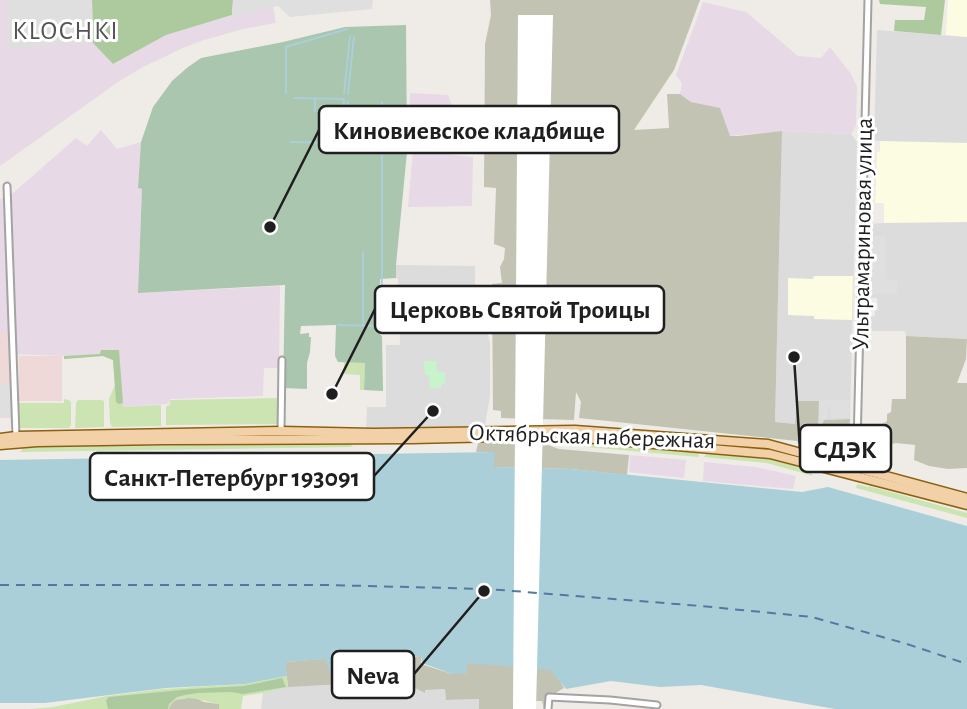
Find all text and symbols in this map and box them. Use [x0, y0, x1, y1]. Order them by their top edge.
district label: KLOCHKI [12, 18, 120, 44]
callout: Киновиевское кладбище [319, 106, 619, 153]
street label: Ультрамариновая улица [849, 117, 877, 351]
text: Киновиевское кладбище [333, 118, 605, 144]
callout: Церковь Святой Троицы [375, 286, 664, 333]
text: Церковь Святой Троицы [389, 297, 651, 323]
street label: Октябрьская набережная [468, 421, 716, 453]
callout: СДЭК [800, 425, 891, 472]
text: СДЭК [813, 437, 877, 463]
callout: Санкт-Петербург 193091 [90, 453, 374, 500]
text: Санкт-Петербург 193091 [104, 465, 360, 491]
callout: Neva [332, 651, 414, 698]
text: Neva [346, 663, 400, 689]

